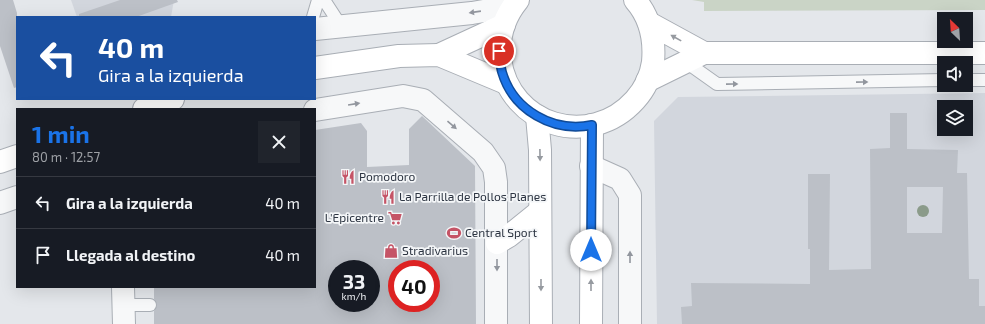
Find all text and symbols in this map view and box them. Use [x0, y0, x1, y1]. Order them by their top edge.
one-way arrow [469, 9, 481, 15]
north arrow [937, 12, 973, 48]
map controls [937, 12, 973, 136]
text: 40 m [98, 30, 164, 64]
icon: left [32, 32, 84, 84]
pin [482, 34, 516, 68]
one-way arrow [670, 34, 682, 41]
icon: arrive [488, 40, 510, 62]
button: sound [937, 56, 973, 92]
text: Gira a la izquierda [98, 64, 244, 86]
one-way arrow [856, 79, 869, 85]
one-way arrow [726, 81, 739, 87]
button: layers [937, 100, 973, 136]
one-way arrow [347, 101, 360, 107]
text: 1 min [32, 119, 90, 148]
one-way arrow [447, 120, 457, 130]
button: close [258, 121, 300, 163]
text: 80 m · 12:57 [32, 149, 100, 165]
one-way arrow [537, 149, 543, 162]
restaurant icon: Pomodoro [340, 169, 356, 185]
place label: Pomodoro [359, 169, 416, 183]
restaurant icon: La Parrilla de Pollos Planes [380, 189, 396, 205]
place label: La Parrilla de Pollos Planes [399, 189, 546, 203]
icon: left [32, 192, 54, 214]
text: Gira a la izquierda [66, 194, 193, 212]
text: 40 m [265, 194, 300, 212]
place label: L'Epicentre [325, 210, 384, 224]
supermarket icon: L'Epicentre [387, 210, 403, 226]
sports icon: Central Sport [446, 225, 462, 241]
place label: Central Sport [465, 225, 537, 239]
position arrow [570, 229, 612, 271]
shop icon: Stradivarius [383, 243, 399, 259]
place label: Stradivarius [402, 243, 468, 257]
icon: arrive [32, 244, 54, 266]
text: Llegada al destino [66, 246, 195, 264]
text: 40 m [265, 246, 300, 264]
one-way arrow [627, 250, 633, 263]
one-way arrow [494, 259, 500, 272]
speed limit sign: 40 [388, 260, 440, 312]
text: 33 [343, 269, 365, 293]
one-way arrow [588, 278, 594, 291]
one-way arrow [538, 279, 544, 292]
text: km/h [342, 290, 366, 302]

